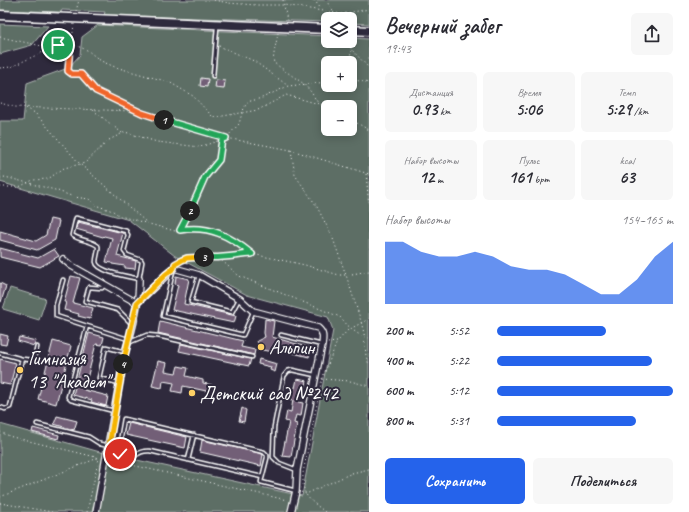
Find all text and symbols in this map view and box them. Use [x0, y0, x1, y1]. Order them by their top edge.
map controls [321, 12, 357, 136]
button: layers [321, 12, 357, 48]
text: Вечерний забег [385, 12, 500, 40]
button: share [631, 13, 673, 55]
pin [41, 28, 75, 62]
icon: arrive [47, 34, 69, 56]
text: 19:43 [385, 41, 411, 57]
button: + [321, 56, 357, 92]
text: Дистанция [409, 85, 453, 99]
text: Время [517, 85, 541, 99]
text: Темп [618, 85, 636, 99]
text: 0.93 [411, 99, 437, 120]
text: 5:06 [516, 99, 542, 120]
text: 5:29 [606, 99, 631, 120]
button: − [321, 100, 357, 136]
text: km [437, 104, 451, 118]
text: /km [631, 104, 648, 118]
pin: 1 [154, 110, 174, 130]
text: 1 [162, 113, 166, 127]
text: Набор высоты [404, 153, 458, 167]
text: Пульс [518, 153, 540, 167]
text: kcal [620, 153, 634, 167]
text: 12 [419, 167, 434, 188]
text: 161 [508, 167, 532, 188]
text: 63 [619, 167, 635, 188]
text: m [434, 172, 443, 186]
text: bpm [532, 172, 550, 186]
pin: 2 [180, 201, 200, 221]
text: 2 [188, 204, 192, 218]
text: Набор высоты [385, 212, 450, 228]
text: 154–165 m [622, 212, 673, 228]
pin: 3 [194, 247, 214, 267]
text: 3 [202, 250, 206, 264]
text: 200 m [385, 323, 413, 339]
text: 5:52 [449, 323, 469, 339]
place label: Альпин [269, 335, 316, 360]
marker: Альпин [256, 342, 266, 352]
place label: Гимназия 13 "Академ" [28, 346, 114, 394]
text: 400 m [385, 353, 413, 369]
text: 5:22 [449, 353, 469, 369]
pin: 4 [113, 354, 133, 374]
text: 4 [121, 357, 125, 371]
marker: Гимназия 13 "Академ" [15, 365, 25, 375]
place label: Детский сад №242 [200, 381, 340, 406]
text: 600 m [385, 383, 413, 399]
text: 5:12 [449, 383, 469, 399]
marker: Детский сад №242 [187, 388, 197, 398]
text: 800 m [385, 413, 413, 429]
text: 5:31 [449, 413, 469, 429]
pin [103, 437, 137, 471]
icon: check [109, 443, 131, 465]
button: Сохранить [385, 458, 525, 504]
button: Поделиться [533, 458, 673, 504]

